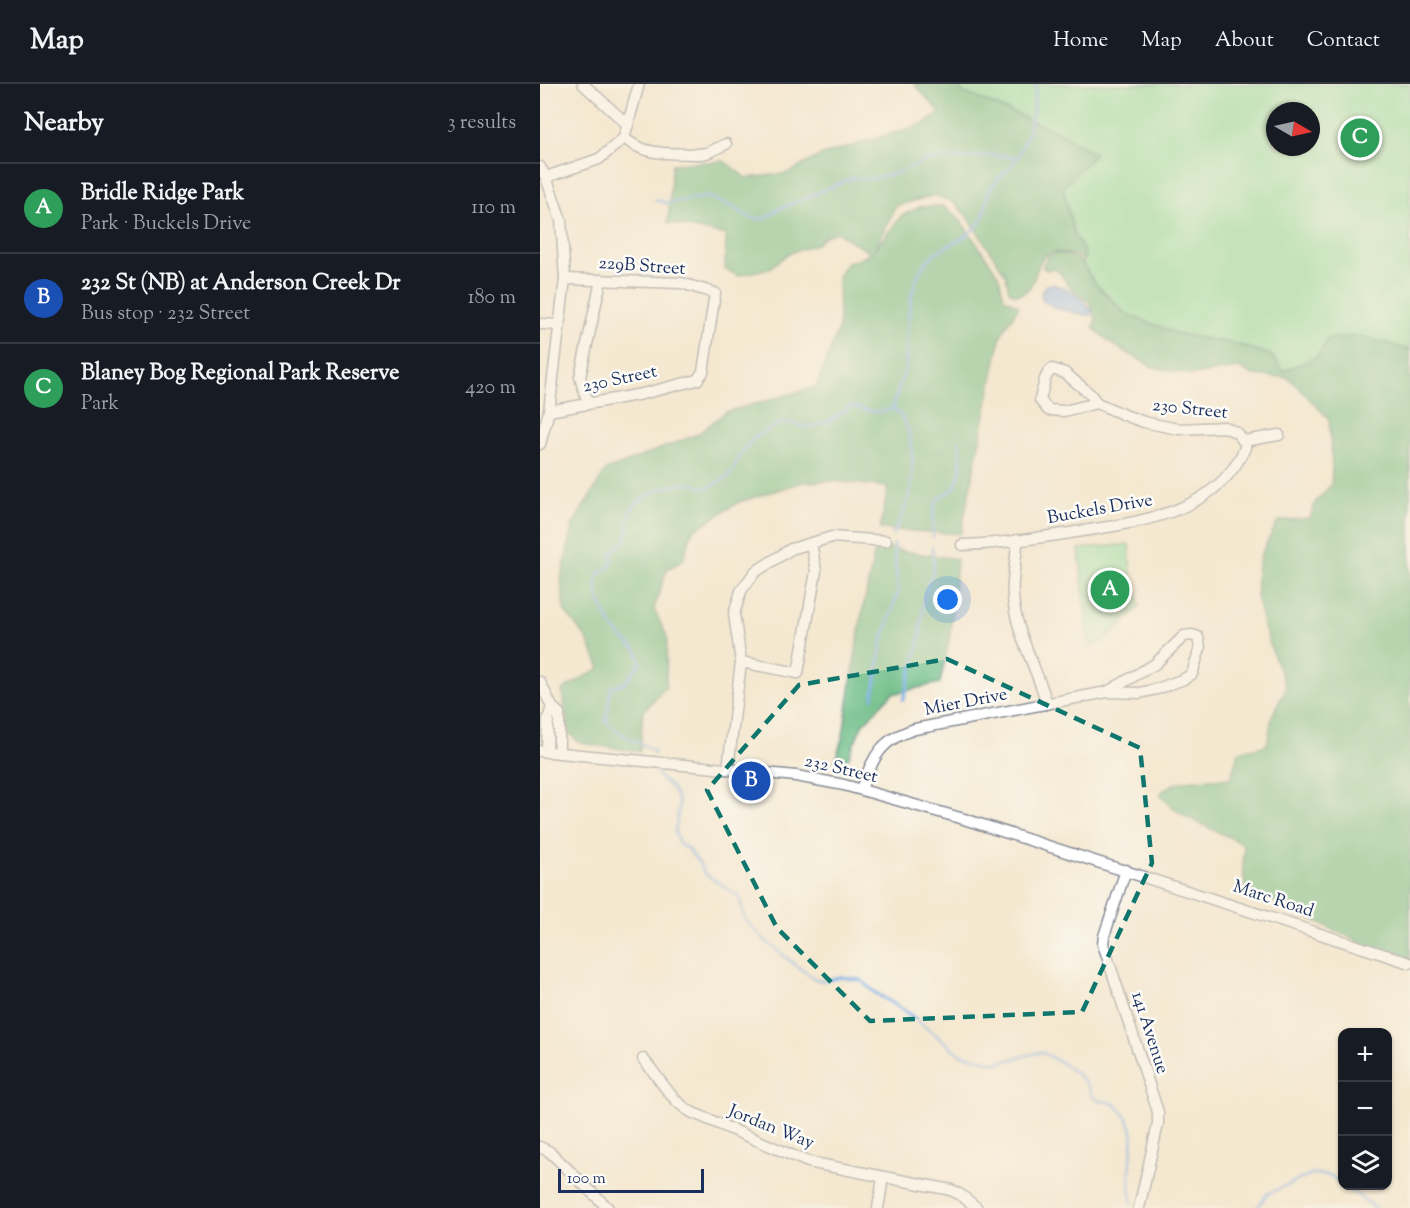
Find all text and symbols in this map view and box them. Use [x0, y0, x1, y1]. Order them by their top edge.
text: Map [30, 21, 84, 61]
text: Home [1053, 26, 1108, 56]
text: Map [1141, 26, 1182, 56]
text: About [1215, 26, 1274, 56]
text: Contact [1307, 26, 1380, 56]
north arrow [1266, 102, 1320, 156]
text: Nearby [24, 105, 104, 142]
text: 3 results [447, 109, 516, 138]
pin: C [1340, 116, 1380, 160]
text: Bridle Ridge Park [81, 178, 244, 210]
text: A [35, 194, 52, 223]
text: 110 m [471, 194, 516, 223]
text: Park · Buckels Drive [81, 210, 251, 239]
street label: 229B Street [598, 251, 686, 283]
text: 232 St (NB) at Anderson Creek Dr [81, 268, 401, 300]
text: B [37, 284, 50, 313]
text: 180 m [468, 284, 516, 313]
text: Bus stop · 232 Street [81, 300, 250, 329]
text: Blaney Bog Regional Park Reserve [81, 358, 399, 390]
street label: 230 Street [580, 359, 660, 401]
text: C [35, 374, 52, 403]
text: 420 m [465, 374, 516, 403]
text: Park [81, 390, 119, 419]
street label: 230 Street [1151, 393, 1229, 427]
street label: Buckels Drive [1045, 488, 1155, 532]
pin: A [1090, 568, 1130, 612]
your location [933, 585, 962, 614]
street label: Mier Drive [922, 682, 1010, 724]
street label: 232 Street [802, 749, 880, 791]
pin: B [732, 758, 770, 804]
street label: Marc Road [1229, 875, 1317, 925]
street label: 141 Avenue [1123, 988, 1175, 1078]
map controls [1338, 1028, 1392, 1190]
button: + [1338, 1028, 1392, 1082]
button: − [1338, 1082, 1392, 1136]
street label: Jordan Way [723, 1099, 818, 1157]
button: layers [1338, 1136, 1392, 1190]
scale bar [558, 1166, 704, 1194]
text: 100 m [567, 1168, 606, 1191]

